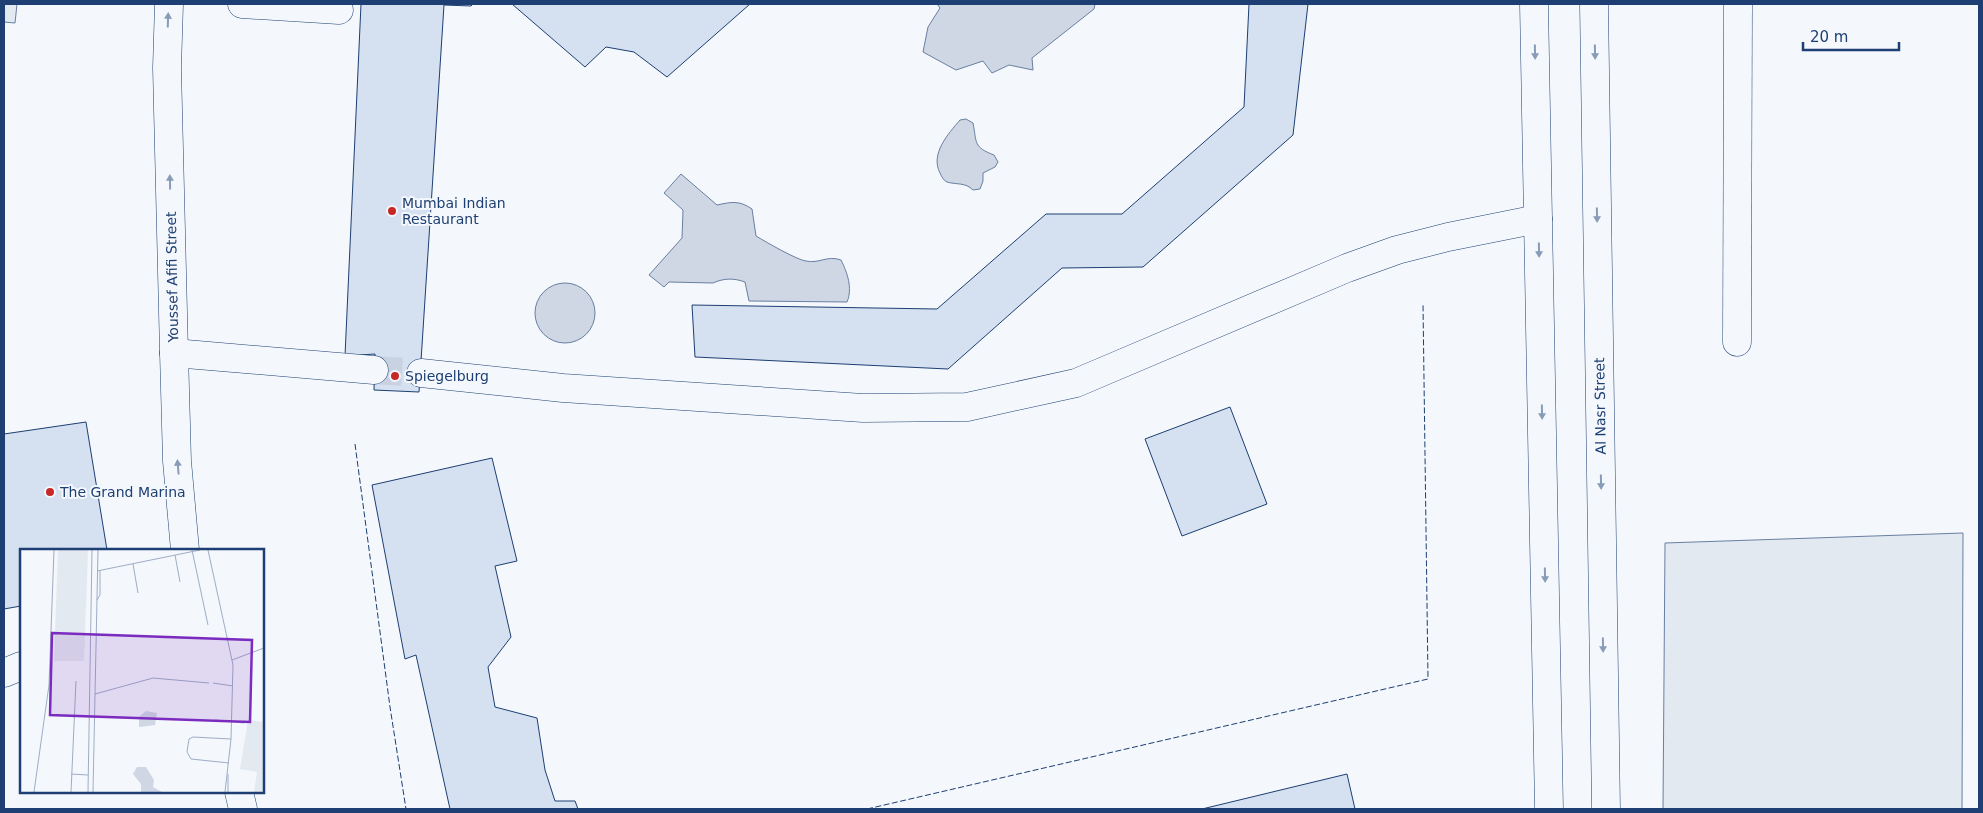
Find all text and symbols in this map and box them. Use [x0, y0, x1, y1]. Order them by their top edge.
one-way arrow [165, 11, 173, 27]
scale bar [1803, 20, 1899, 52]
text: 20 m [1810, 28, 1848, 46]
one-way arrow [1531, 45, 1539, 61]
one-way arrow [1591, 45, 1599, 61]
one-way arrow [165, 174, 173, 190]
place label: Mumbai Indian Restaurant [402, 195, 506, 227]
marker: Mumbai Indian Restaurant [386, 205, 398, 217]
one-way arrow [1593, 207, 1601, 223]
street label: Youssef Afifi Street [163, 211, 181, 344]
one-way arrow [1535, 242, 1543, 258]
street label: Al Nasr Street [1591, 357, 1609, 455]
place label: Spiegelburg [405, 368, 489, 384]
marker: Spiegelburg [389, 370, 401, 382]
one-way arrow [1538, 405, 1546, 421]
one-way arrow [173, 459, 181, 475]
one-way arrow [1597, 475, 1605, 491]
place label: The Grand Marina [59, 484, 186, 500]
marker: The Grand Marina [44, 486, 56, 498]
inset map [20, 549, 264, 793]
one-way arrow [1541, 567, 1549, 583]
one-way arrow [1599, 637, 1607, 653]

